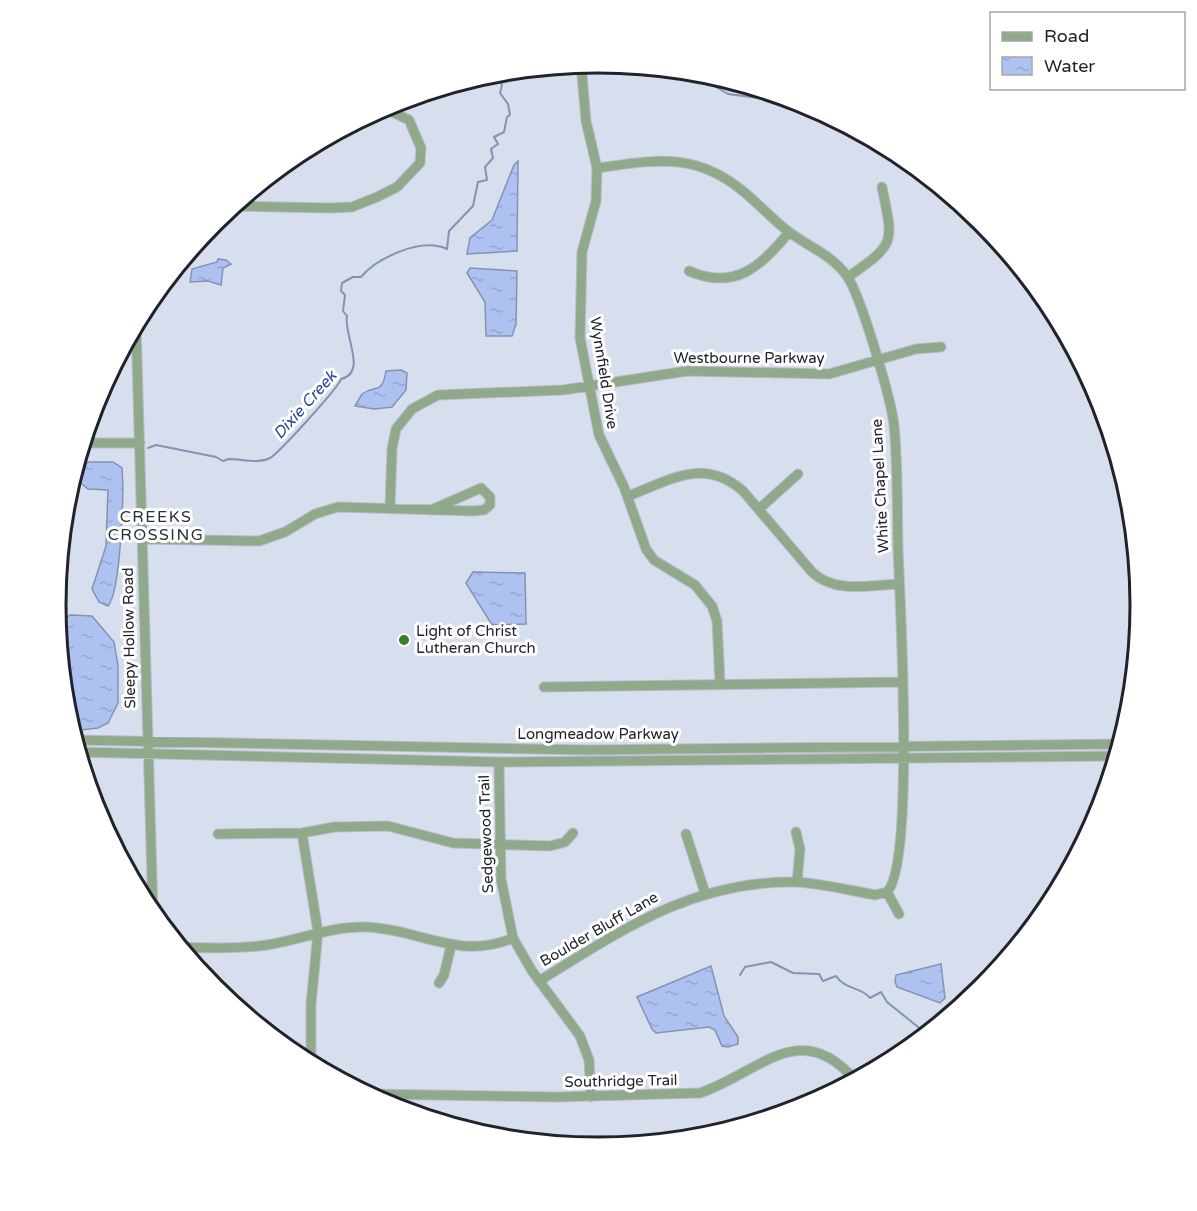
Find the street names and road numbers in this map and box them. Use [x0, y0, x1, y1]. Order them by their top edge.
street label: Wynnfield Drive [586, 316, 622, 430]
street label: Westbourne Parkway [673, 349, 825, 367]
street label: White Chapel Lane [867, 418, 893, 554]
street label: Sleepy Hollow Road [119, 567, 139, 709]
street label: Longmeadow Parkway [517, 725, 679, 743]
street label: Sedgewood Trail [475, 775, 497, 893]
street label: Boulder Bluff Lane [537, 888, 661, 970]
street label: Southridge Trail [564, 1071, 678, 1091]

